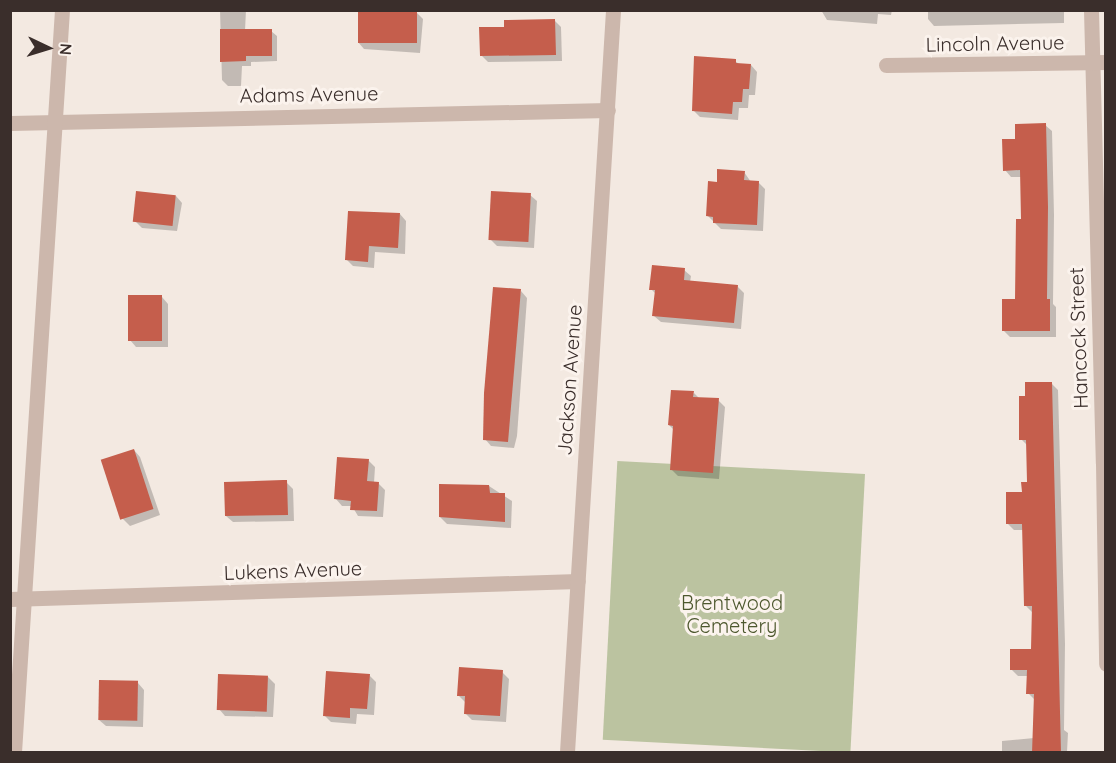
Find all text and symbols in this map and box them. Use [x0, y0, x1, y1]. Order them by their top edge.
north arrow [18, 18, 78, 78]
street label: Lincoln Avenue [925, 30, 1065, 56]
text: N [56, 43, 76, 56]
street label: Adams Avenue [239, 81, 379, 107]
street label: Hancock Street [1064, 267, 1092, 409]
street label: Jackson Avenue [552, 304, 586, 456]
street label: Lukens Avenue [223, 556, 363, 584]
park label: Brentwood Cemetery [681, 590, 783, 637]

